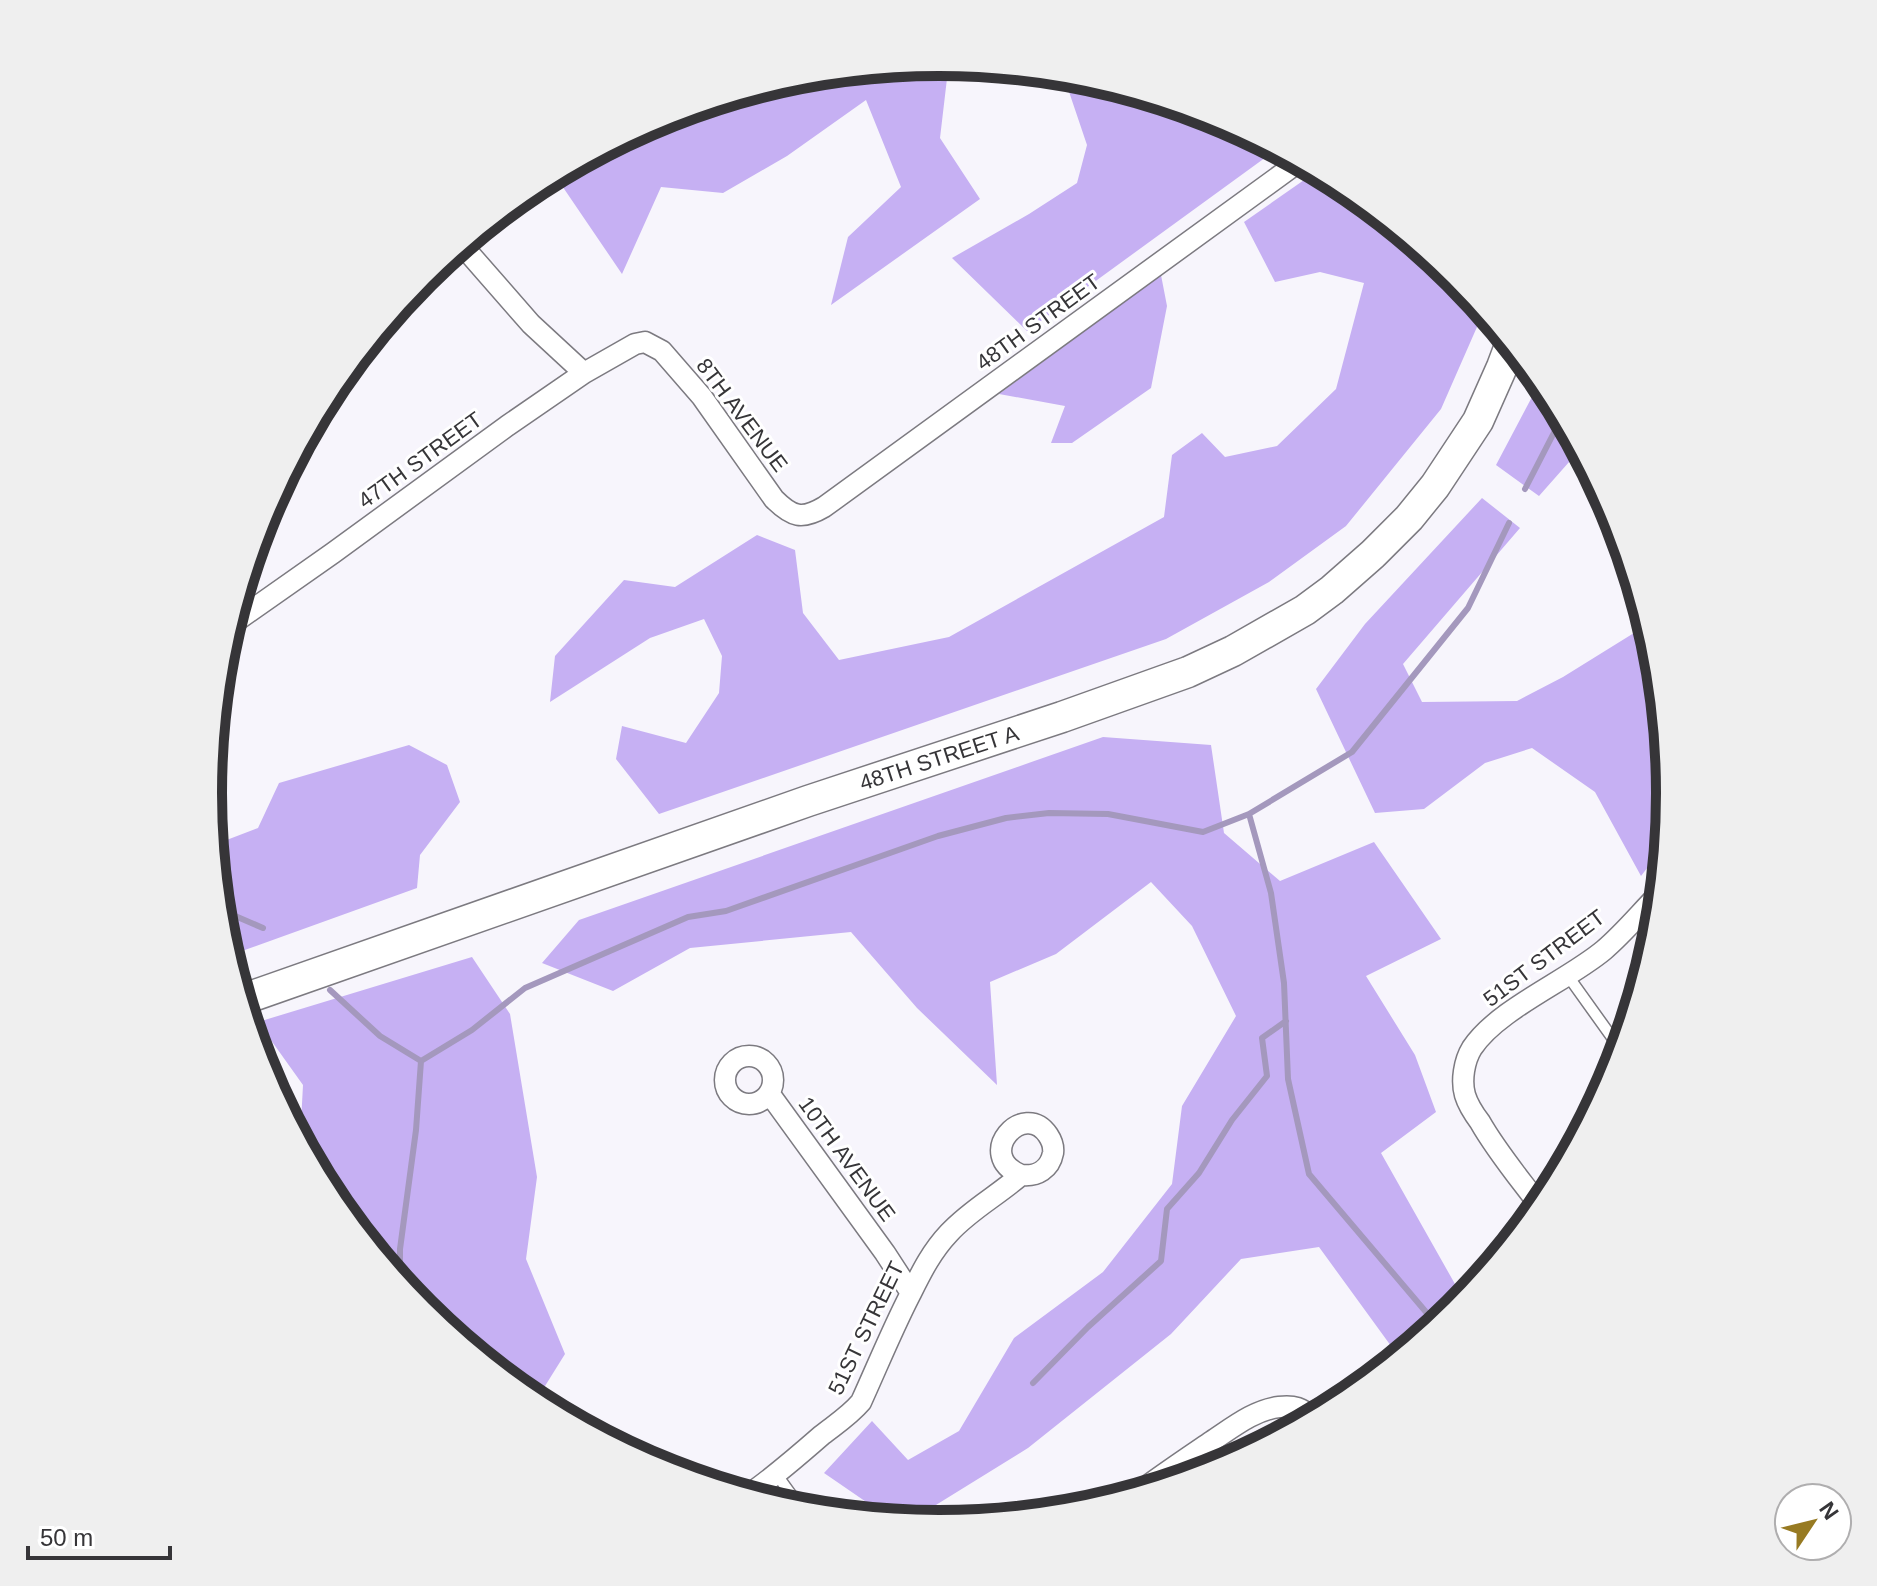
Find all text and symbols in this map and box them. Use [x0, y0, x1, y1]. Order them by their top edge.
street label: 48TH STREET [971, 269, 1105, 375]
street label: 8TH AVENUE [691, 353, 793, 477]
street label: 47TH STREET [353, 407, 487, 513]
street label: 48TH STREET A [856, 720, 1022, 796]
street label: 51ST STREET [1479, 904, 1609, 1012]
street label: 10TH AVENUE [794, 1092, 900, 1226]
street label: 51ST STREET [823, 1257, 909, 1399]
north arrow [1773, 1482, 1853, 1562]
text: N [1814, 1497, 1844, 1524]
scale bar [28, 1510, 170, 1560]
text: 50 m [40, 1524, 93, 1551]

